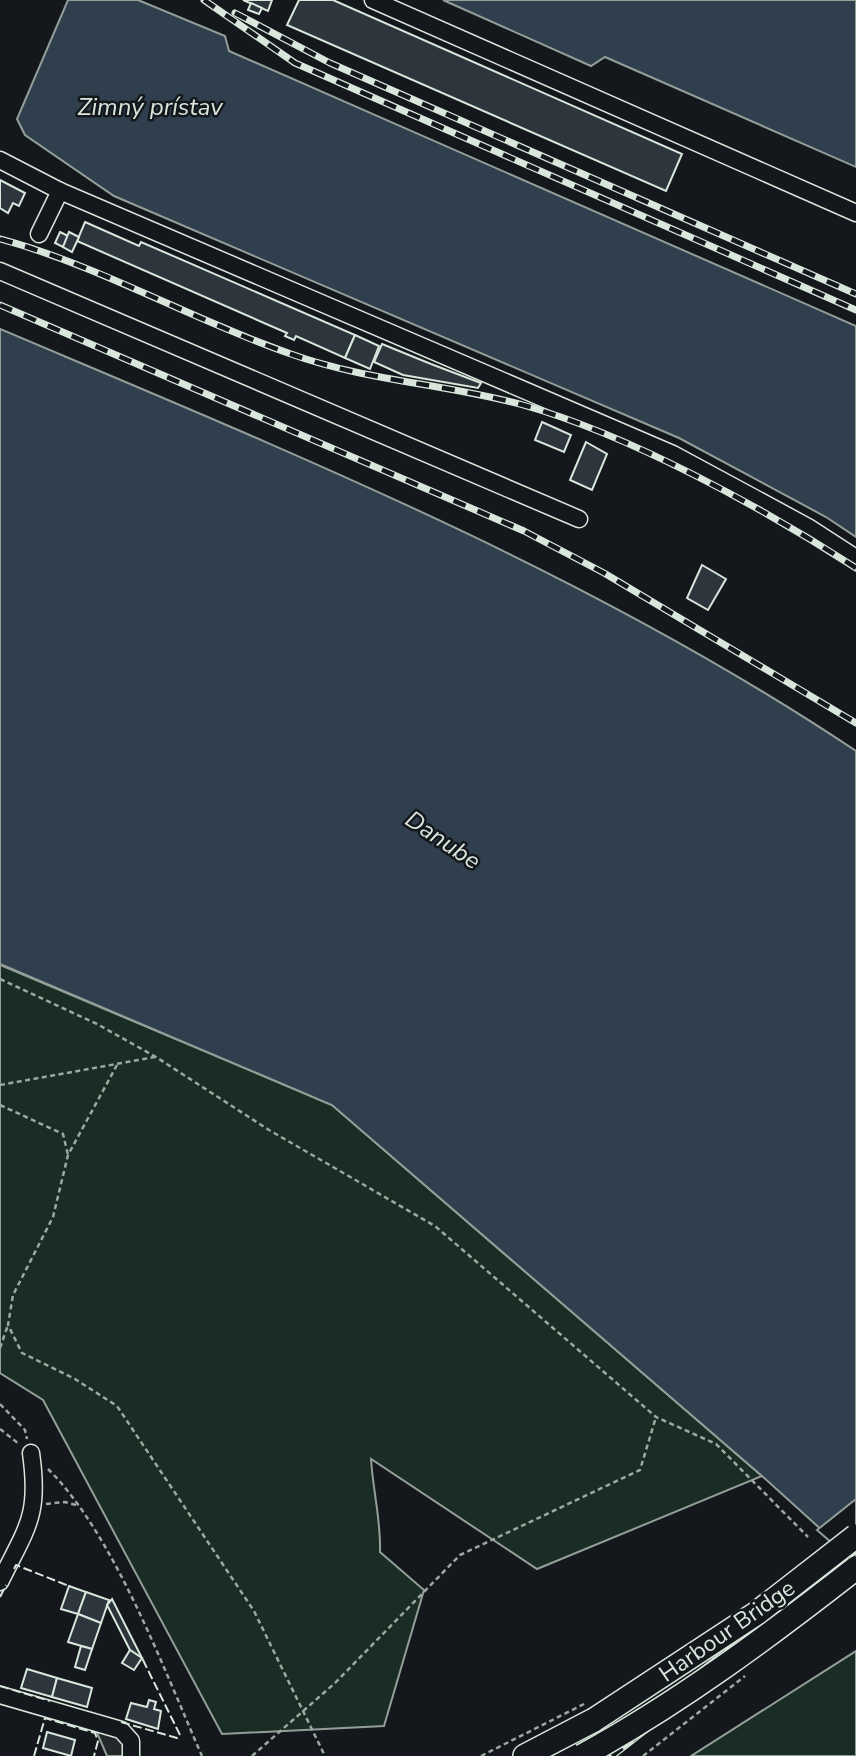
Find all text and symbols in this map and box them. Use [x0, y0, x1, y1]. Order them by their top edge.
water label: Zimný prístav [77, 91, 224, 123]
water label: Danube [399, 803, 487, 877]
street label: Harbour Bridge [653, 1573, 801, 1689]

